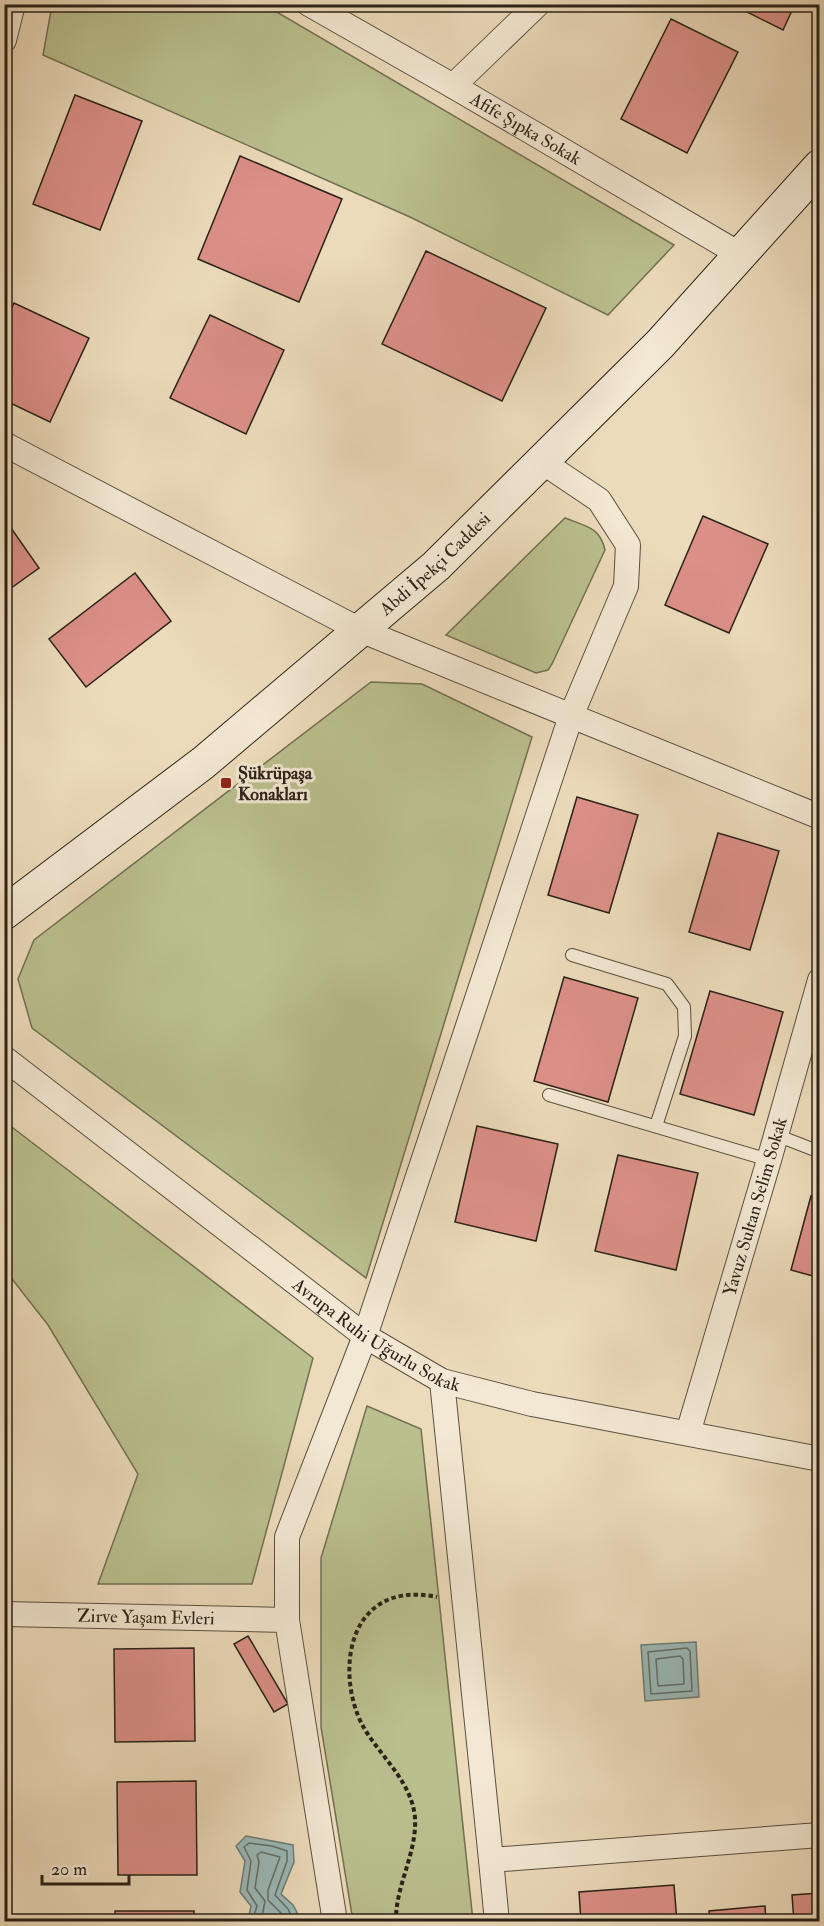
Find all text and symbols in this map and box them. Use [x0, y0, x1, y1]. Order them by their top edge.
street label: Afife Şıpka Sokak [465, 87, 586, 170]
street label: Abdi İpekçi Caddesi [374, 507, 495, 621]
place label: Şükrüpaşa Konakları [238, 762, 313, 806]
marker: Şükrüpaşa Konakları [219, 776, 233, 790]
street label: Yavuz Sultan Selim Sokak [718, 1114, 792, 1299]
street label: Avrupa Ruhi Uğurlu Sokak [287, 1272, 463, 1397]
street label: Zirve Yaşam Evleri [77, 1604, 215, 1630]
scale bar [42, 1848, 129, 1886]
text: 20 m [51, 1858, 87, 1881]

